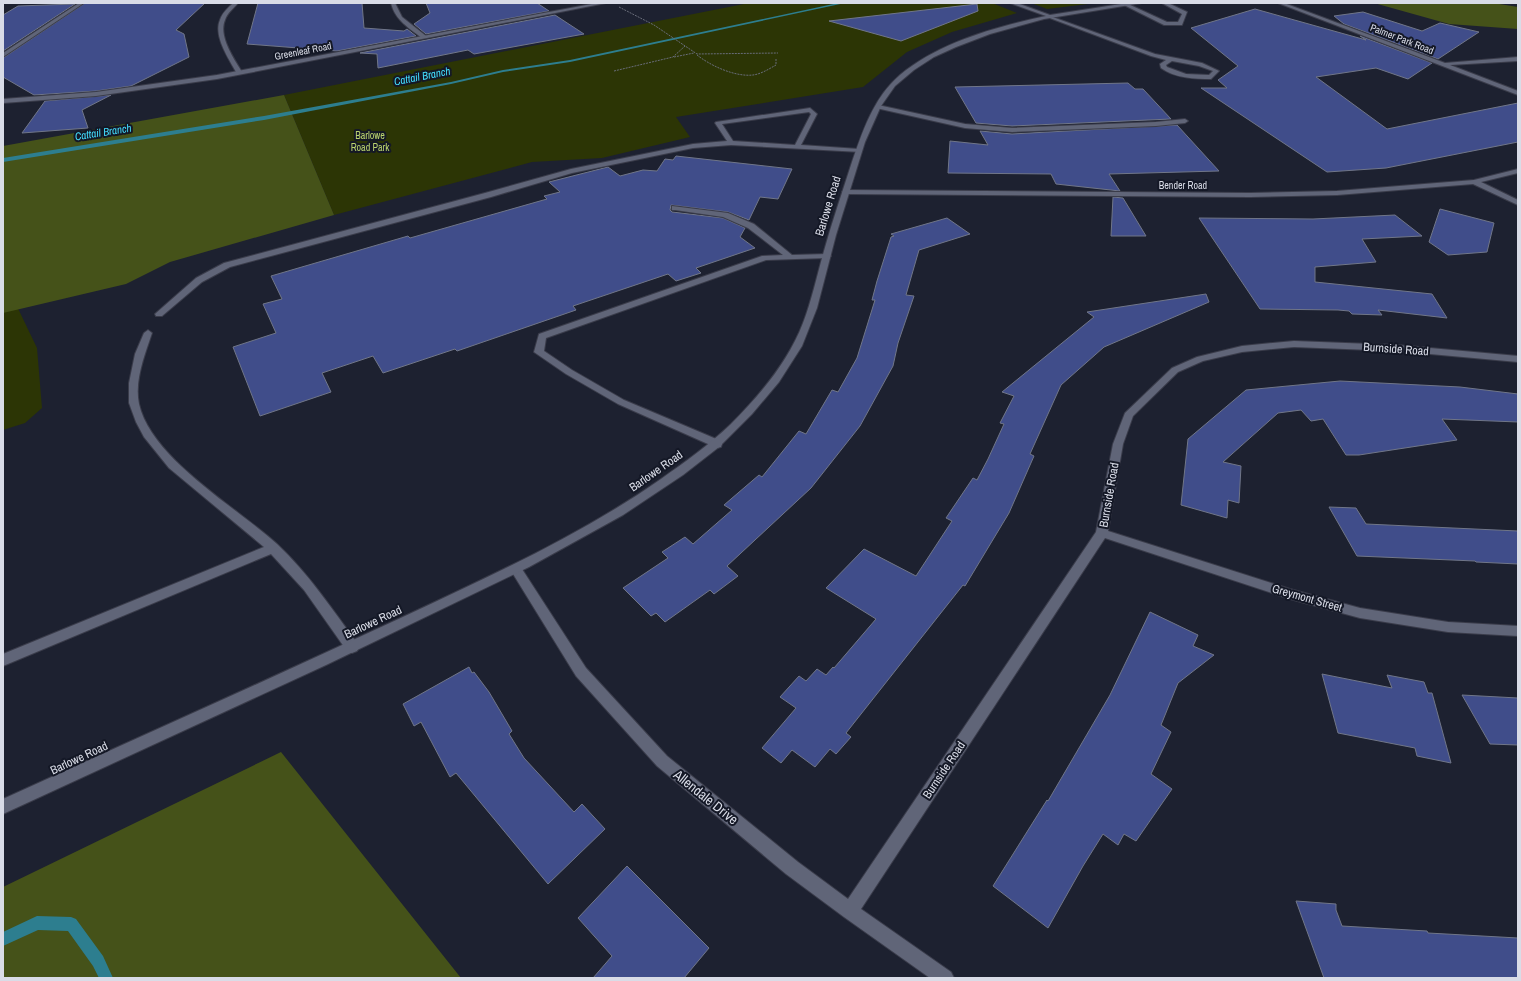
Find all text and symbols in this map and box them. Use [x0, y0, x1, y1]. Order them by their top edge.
street label: Palmer Park Road [1368, 21, 1436, 57]
street label: Greenleaf Road [273, 39, 333, 63]
water label: Cattail Branch [393, 64, 451, 88]
water label: Cattail Branch [74, 121, 132, 143]
park label: Barlowe Road Park [351, 129, 390, 154]
street label: Barlowe Road [811, 174, 845, 238]
street label: Bender Road [1159, 179, 1207, 192]
street label: Burnside Road [1363, 339, 1429, 359]
street label: Barlowe Road [626, 447, 686, 495]
street label: Burnside Road [1095, 461, 1123, 529]
street label: Greymont Street [1270, 580, 1344, 616]
street label: Barlowe Road [342, 602, 404, 642]
street label: Barlowe Road [48, 738, 110, 778]
street label: Burnside Road [919, 738, 969, 802]
street label: Allendale Drive [669, 765, 742, 828]

